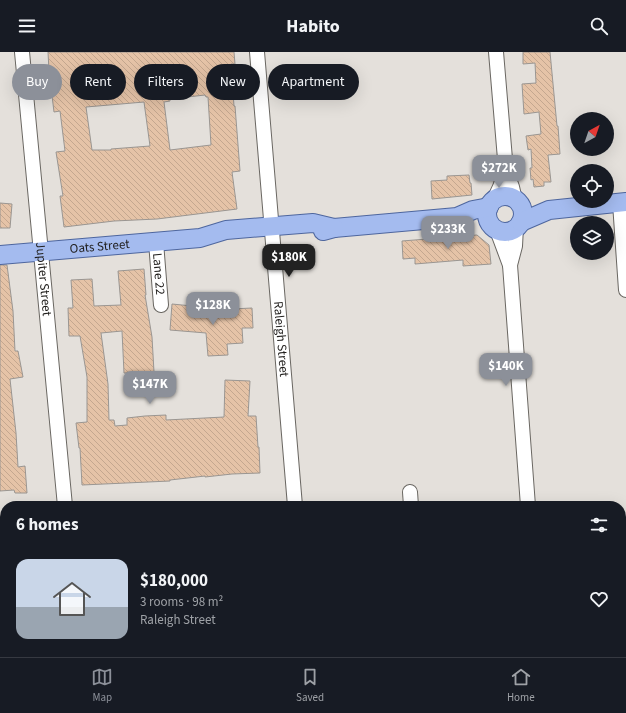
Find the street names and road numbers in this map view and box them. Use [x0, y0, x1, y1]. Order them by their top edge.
street label: Oats Street [69, 235, 131, 258]
street label: Jupiter Street [31, 241, 56, 317]
street label: Lane 22 [148, 252, 169, 296]
street label: Raleigh Street [269, 300, 293, 378]

